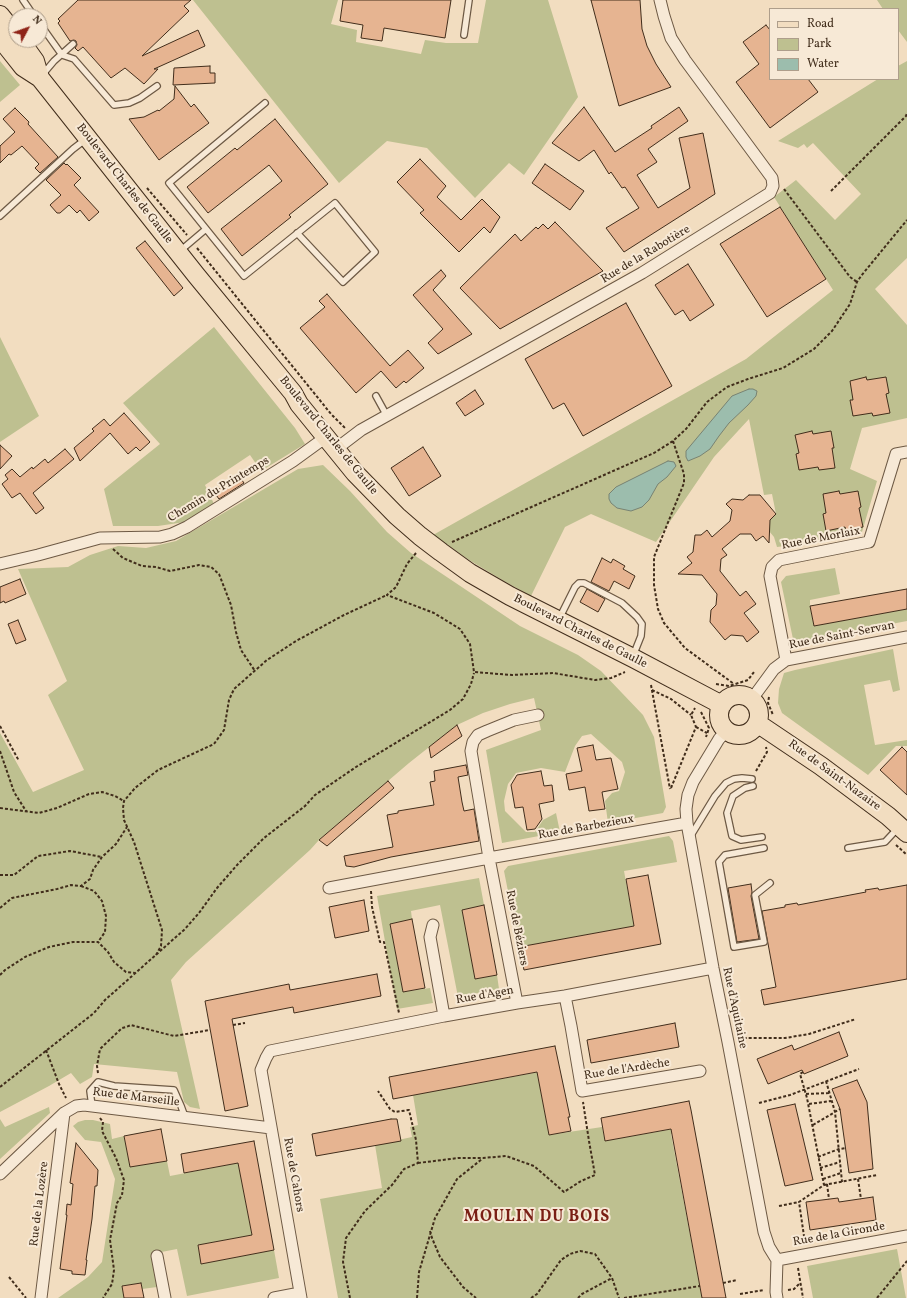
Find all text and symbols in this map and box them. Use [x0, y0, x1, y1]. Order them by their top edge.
north arrow [8, 8, 48, 48]
legend [769, 8, 899, 80]
text: N [28, 13, 45, 28]
text: Road [807, 16, 834, 32]
text: Park [807, 36, 832, 52]
text: Water [807, 56, 839, 72]
street label: Boulevard Charles de Gaulle [73, 121, 175, 247]
street label: Rue de la Rabotière [599, 223, 693, 287]
street label: Boulevard Charles de Gaulle [276, 374, 380, 498]
street label: Chemin du Printemps [166, 454, 272, 526]
street label: Rue de Morlaix [781, 524, 861, 554]
street label: Boulevard Charles de Gaulle [511, 592, 649, 672]
street label: Rue de Saint-Servan [788, 619, 896, 653]
street label: Rue de Saint-Nazaire [785, 738, 883, 814]
street label: Rue de Barbezieux [537, 812, 635, 844]
street label: Rue de Béziers [502, 889, 530, 967]
street label: Rue d'Aquitaine [718, 966, 750, 1050]
street label: Rue d'Agen [455, 984, 515, 1008]
street label: Rue de l'Ardèche [583, 1056, 671, 1084]
street label: Rue de Marseille [92, 1086, 180, 1110]
street label: Rue de Cahors [279, 1137, 307, 1213]
street label: Rue de la Lozère [28, 1161, 52, 1247]
district label: MOULIN DU BOIS [464, 1208, 610, 1228]
street label: Rue de la Gironde [792, 1220, 886, 1250]

